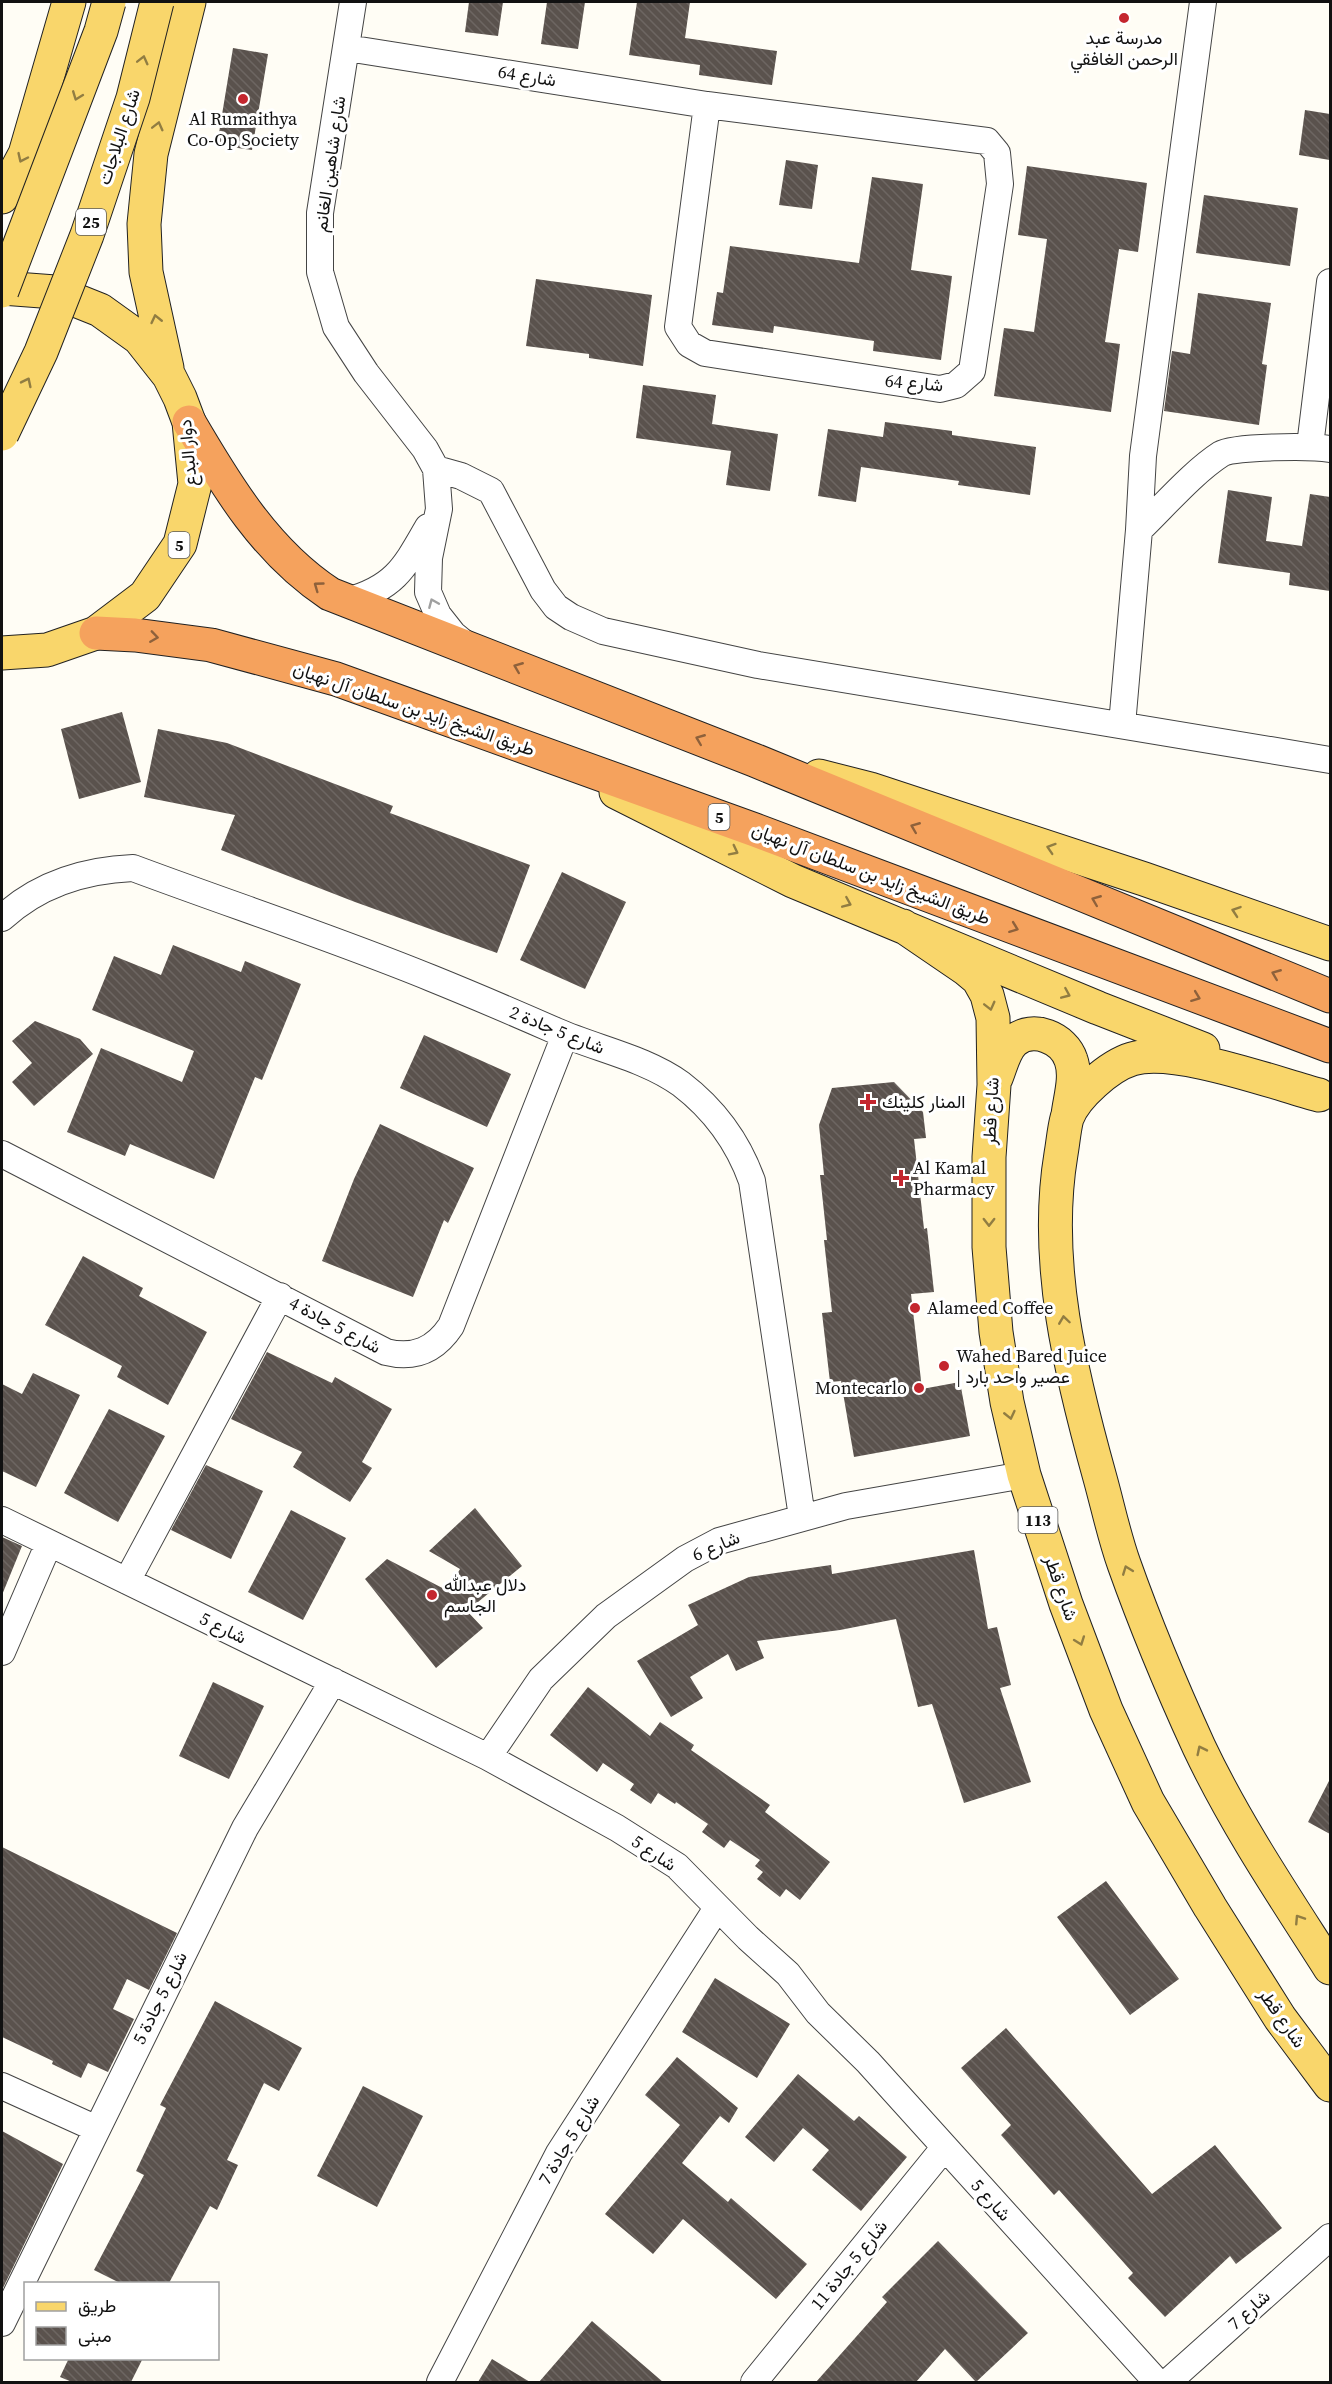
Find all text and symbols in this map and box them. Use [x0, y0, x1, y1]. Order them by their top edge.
marker: مدرسة عبد الرحمن الغافقي [1117, 11, 1131, 25]
place label: مدرسة عبد الرحمن الغافقي [1070, 25, 1178, 74]
one-way arrow [135, 55, 148, 65]
street label: شارع 64 [496, 59, 558, 92]
street label: شارع البلاجات [91, 86, 146, 188]
one-way arrow [71, 91, 84, 101]
marker: Al Rumaithya Co-Op Society [236, 92, 250, 106]
street label: شارع شاهين الغانم [308, 94, 351, 234]
place label: Al Rumaithya Co-Op Society [187, 106, 300, 152]
one-way arrow [151, 121, 164, 131]
one-way arrow [18, 151, 30, 162]
road number: 25 [76, 209, 106, 235]
one-way arrow [150, 314, 163, 324]
street label: شارع 64 [884, 368, 944, 397]
one-way arrow [19, 377, 31, 388]
street label: دوار البدع [172, 418, 203, 488]
road number: 5 [168, 532, 190, 558]
one-way arrow [314, 583, 325, 594]
one-way arrow [428, 599, 440, 610]
one-way arrow [149, 631, 158, 643]
street label: طريق الشيخ زايد بن سلطان آل نهيان [290, 655, 538, 762]
one-way arrow [514, 662, 525, 674]
one-way arrow [695, 733, 705, 746]
road number: 5 [708, 804, 730, 830]
street label: طريق الشيخ زايد بن سلطان آل نهيان [748, 816, 994, 931]
one-way arrow [910, 822, 921, 834]
one-way arrow [1046, 843, 1057, 856]
one-way arrow [728, 844, 739, 856]
one-way arrow [1091, 895, 1102, 907]
one-way arrow [841, 896, 852, 908]
one-way arrow [1231, 906, 1241, 918]
one-way arrow [1008, 920, 1018, 933]
one-way arrow [1272, 969, 1283, 981]
one-way arrow [1059, 987, 1070, 999]
one-way arrow [1190, 989, 1201, 1002]
street label: شارع 5 جادة 2 [506, 999, 608, 1060]
one-way arrow [982, 1001, 995, 1011]
street label: شارع قطر [976, 1076, 1005, 1146]
place label: المنار كلينك [882, 1089, 966, 1114]
marker: المنار كلينك [859, 1093, 877, 1111]
place label: Al Kamal Pharmacy [913, 1155, 995, 1201]
marker: Al Kamal Pharmacy [894, 1171, 908, 1185]
one-way arrow [983, 1217, 995, 1226]
street label: شارع 5 جادة 4 [285, 1290, 385, 1359]
place label: Alameed Coffee [927, 1295, 1053, 1320]
marker: Alameed Coffee [908, 1301, 922, 1315]
one-way arrow [1058, 1316, 1070, 1325]
place label: Wahed Bared Juice | عصير واحد بارد [956, 1343, 1107, 1389]
marker: Wahed Bared Juice | عصير واحد بارد [937, 1359, 951, 1373]
place label: Montecarlo [815, 1375, 907, 1400]
marker: Montecarlo [912, 1381, 926, 1395]
one-way arrow [1003, 1410, 1016, 1420]
road number: 113 [1018, 1507, 1058, 1533]
street label: شارع 6 [688, 1524, 743, 1567]
street label: شارع قطر [1038, 1551, 1084, 1624]
one-way arrow [1121, 1565, 1134, 1576]
place label: دلال عبدالله الجاسم [444, 1572, 526, 1618]
marker: دلال عبدالله الجاسم [425, 1588, 439, 1602]
street label: شارع 5 [196, 1605, 251, 1650]
one-way arrow [1073, 1635, 1085, 1646]
one-way arrow [1197, 1746, 1209, 1757]
street label: شارع 5 [627, 1828, 682, 1877]
one-way arrow [1295, 1915, 1306, 1926]
street label: شارع 5 جادة 5 [126, 1947, 193, 2048]
street label: شارع قطر [1252, 1982, 1312, 2053]
street label: شارع 5 جادة 7 [532, 2090, 605, 2189]
street label: شارع 5 [966, 2173, 1017, 2226]
street label: شارع 5 جادة 11 [804, 2214, 893, 2315]
legend [24, 2282, 219, 2360]
street label: شارع 7 [1222, 2284, 1275, 2335]
text: طريق [78, 2293, 116, 2318]
text: مبنى [78, 2323, 112, 2348]

